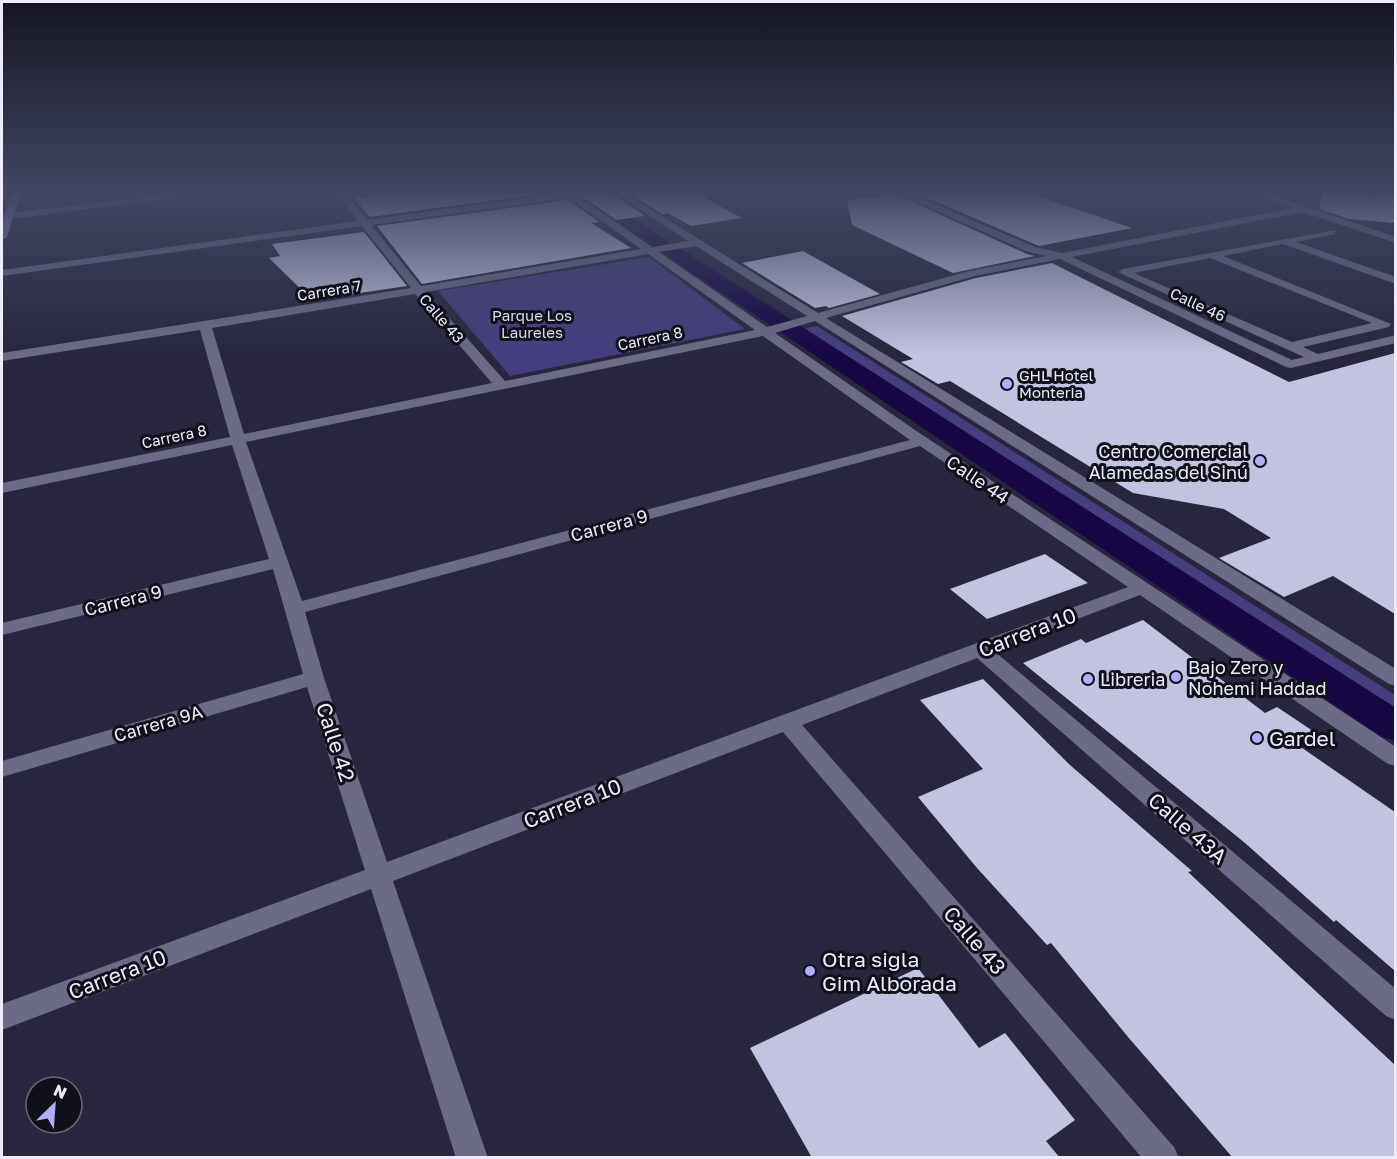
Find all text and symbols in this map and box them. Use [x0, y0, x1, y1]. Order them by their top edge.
street label: Carrera 7 [296, 276, 362, 304]
street label: Calle 46 [1168, 283, 1228, 325]
street label: Calle 43 [416, 290, 468, 346]
park label: Parque Los Laureles [492, 306, 572, 341]
street label: Carrera 8 [616, 322, 684, 354]
place label: GHL Hotel Monteria [1019, 366, 1093, 401]
marker: GHL Hotel Monteria [1000, 377, 1014, 391]
street label: Carrera 8 [140, 420, 208, 452]
place label: Centro Comercial Alamedas del Sinú [1089, 440, 1248, 483]
street label: Calle 44 [943, 450, 1013, 508]
marker: Centro Comercial Alamedas del Sinú [1253, 454, 1267, 468]
street label: Carrera 9 [568, 504, 650, 546]
street label: Carrera 9 [82, 580, 164, 620]
street label: Carrera 10 [974, 601, 1080, 663]
place label: Bajo Zero y Nohemi Haddad [1188, 656, 1326, 699]
place label: Libreria [1100, 668, 1165, 690]
marker: Bajo Zero y Nohemi Haddad [1169, 670, 1183, 684]
marker: Libreria [1081, 672, 1095, 686]
street label: Calle 42 [311, 699, 361, 785]
street label: Carrera 9A [111, 700, 205, 746]
place label: Gardel [1269, 725, 1335, 751]
marker: Gardel [1250, 731, 1264, 745]
street label: Carrera 10 [519, 772, 625, 834]
street label: Calle 43A [1143, 787, 1233, 869]
street label: Calle 43 [938, 901, 1012, 979]
street label: Carrera 10 [64, 943, 170, 1005]
place label: Otra sigla Gim Alborada [822, 946, 957, 996]
marker: Otra sigla Gim Alborada [803, 964, 817, 978]
north arrow [24, 1075, 84, 1135]
text: N [51, 1080, 70, 1103]

